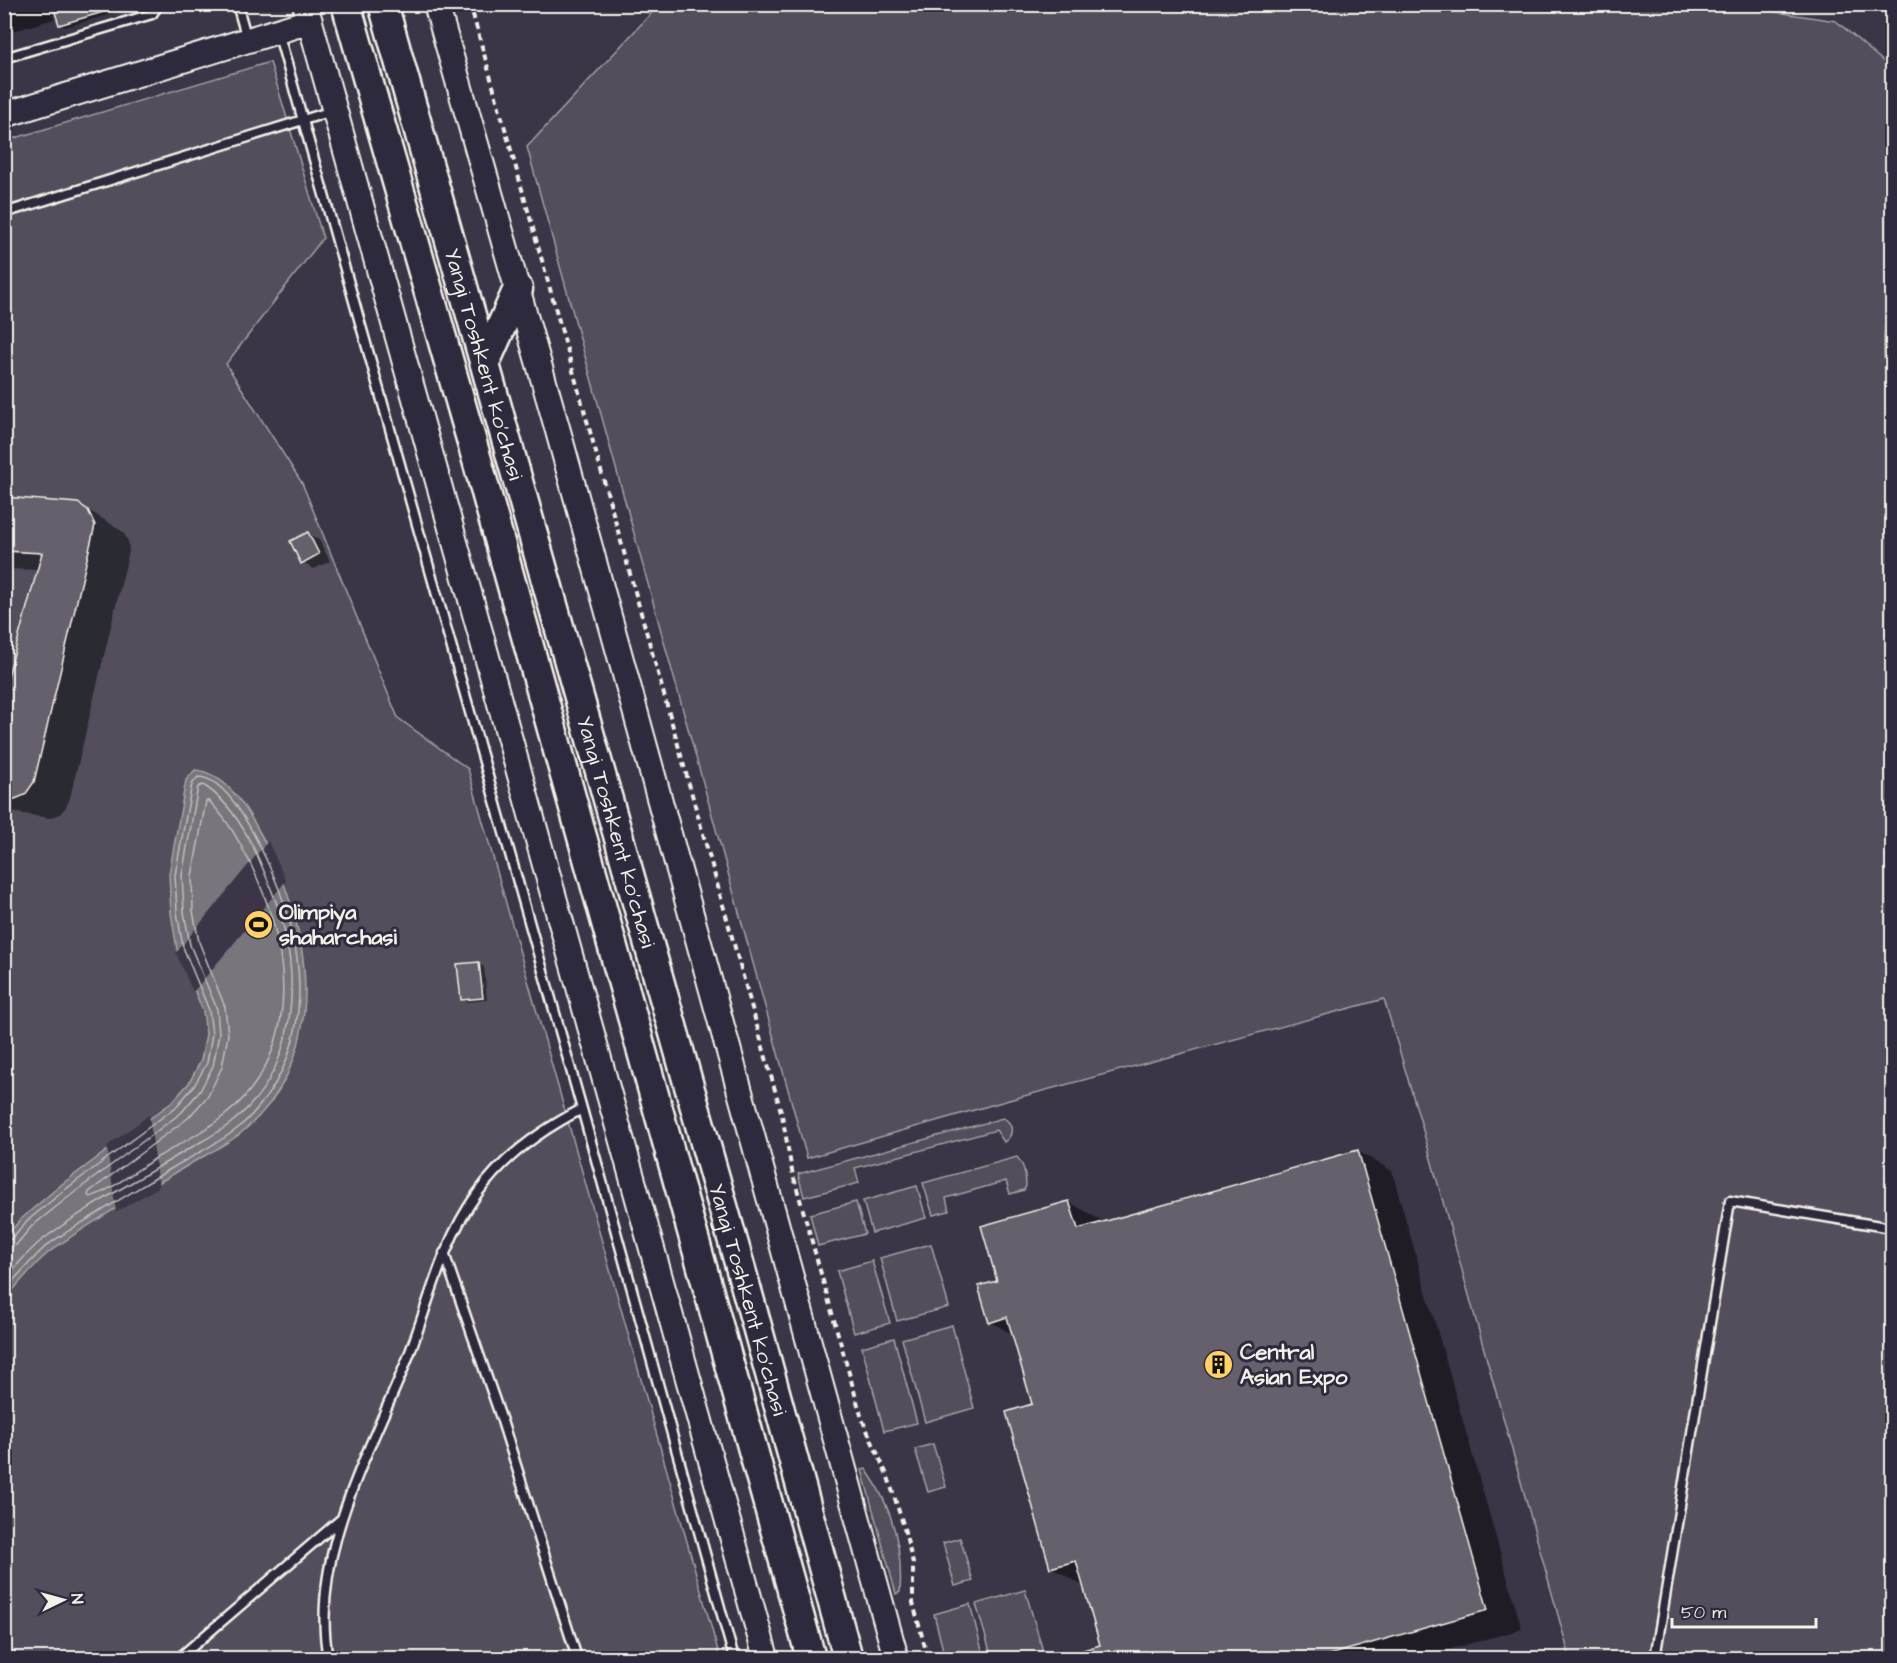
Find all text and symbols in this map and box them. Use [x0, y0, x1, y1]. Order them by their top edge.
street label: Yangi Toshkent ko‘chasi [436, 245, 531, 484]
street label: Yangi Toshkent ko‘chasi [568, 712, 663, 951]
place label: Olimpiya shaharchasi [279, 897, 397, 953]
sports icon: Olimpiya shaharchasi [242, 908, 274, 940]
street label: Yangi Toshkent ko‘chasi [700, 1180, 795, 1419]
place label: Central Asian Expo [1240, 1337, 1348, 1393]
building icon: Central Asian Expo [1203, 1348, 1235, 1380]
north arrow [33, 1570, 93, 1630]
scale bar [1672, 1591, 1816, 1629]
text: N [66, 1593, 88, 1605]
text: 50 m [1681, 1600, 1726, 1625]

